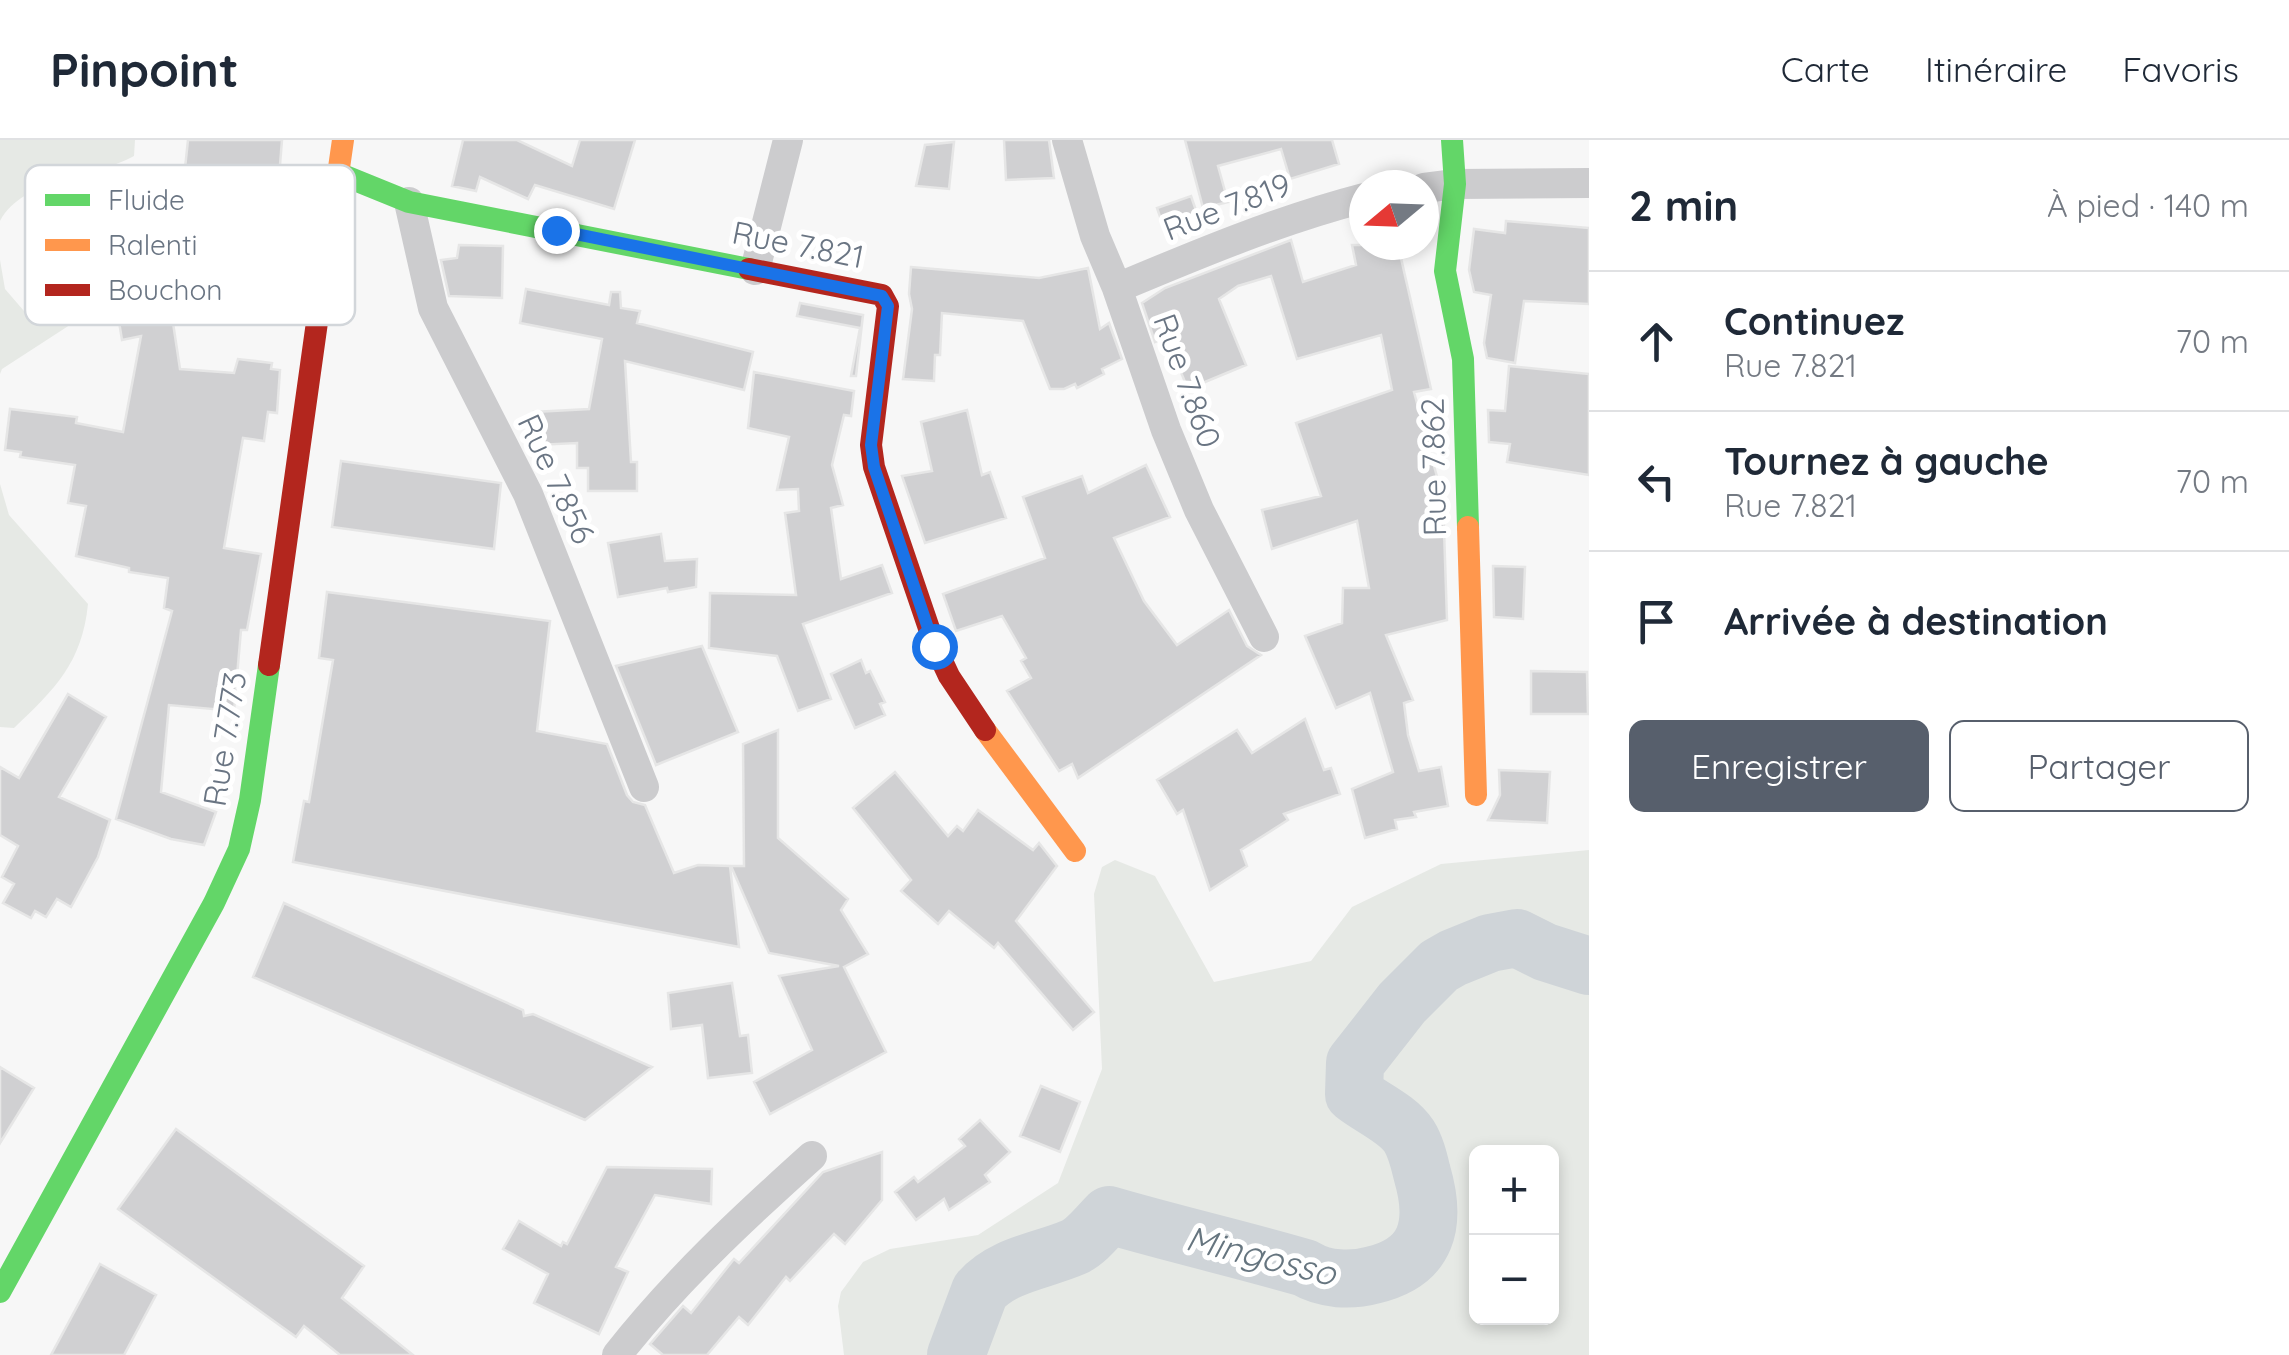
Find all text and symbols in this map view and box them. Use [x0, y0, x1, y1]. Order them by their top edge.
text: Pinpoint [50, 39, 239, 99]
text: Carte [1781, 47, 1870, 91]
text: Itinéraire [1925, 47, 2067, 91]
text: Favoris [2122, 47, 2239, 91]
street label: Rue 7.819 [1157, 164, 1296, 249]
legend [25, 165, 355, 325]
north arrow [1349, 170, 1439, 260]
text: 2 min [1629, 179, 1738, 232]
text: Fluide [108, 182, 185, 217]
text: À pied · 140 m [2047, 185, 2249, 225]
route end [534, 208, 580, 254]
street label: Rue 7.821 [729, 212, 867, 276]
text: Ralenti [108, 227, 198, 262]
text: Bouchon [108, 272, 223, 307]
text: Continuez [1724, 297, 1904, 345]
street label: Rue 7.860 [1145, 308, 1231, 453]
icon: ahead [1629, 314, 1684, 369]
text: 70 m [2176, 321, 2249, 361]
text: Rue 7.821 [1724, 345, 1857, 385]
street label: Rue 7.862 [1412, 397, 1454, 537]
street label: Rue 7.856 [510, 407, 604, 550]
text: Tournez à gauche [1724, 437, 2049, 485]
icon: left [1629, 454, 1684, 509]
text: 70 m [2176, 461, 2249, 501]
text: Rue 7.821 [1724, 485, 1857, 525]
icon: arrive [1629, 594, 1684, 649]
text: Arrivée à destination [1724, 597, 2108, 645]
route start [912, 624, 958, 670]
street label: Rue 7.773 [194, 669, 254, 809]
button: Enregistrer [1629, 720, 1929, 812]
button: Partager [1949, 720, 2249, 812]
map controls [1469, 1145, 1559, 1325]
button: + [1469, 1145, 1559, 1235]
water label: Mingosso [1182, 1215, 1343, 1295]
button: − [1469, 1235, 1559, 1325]

